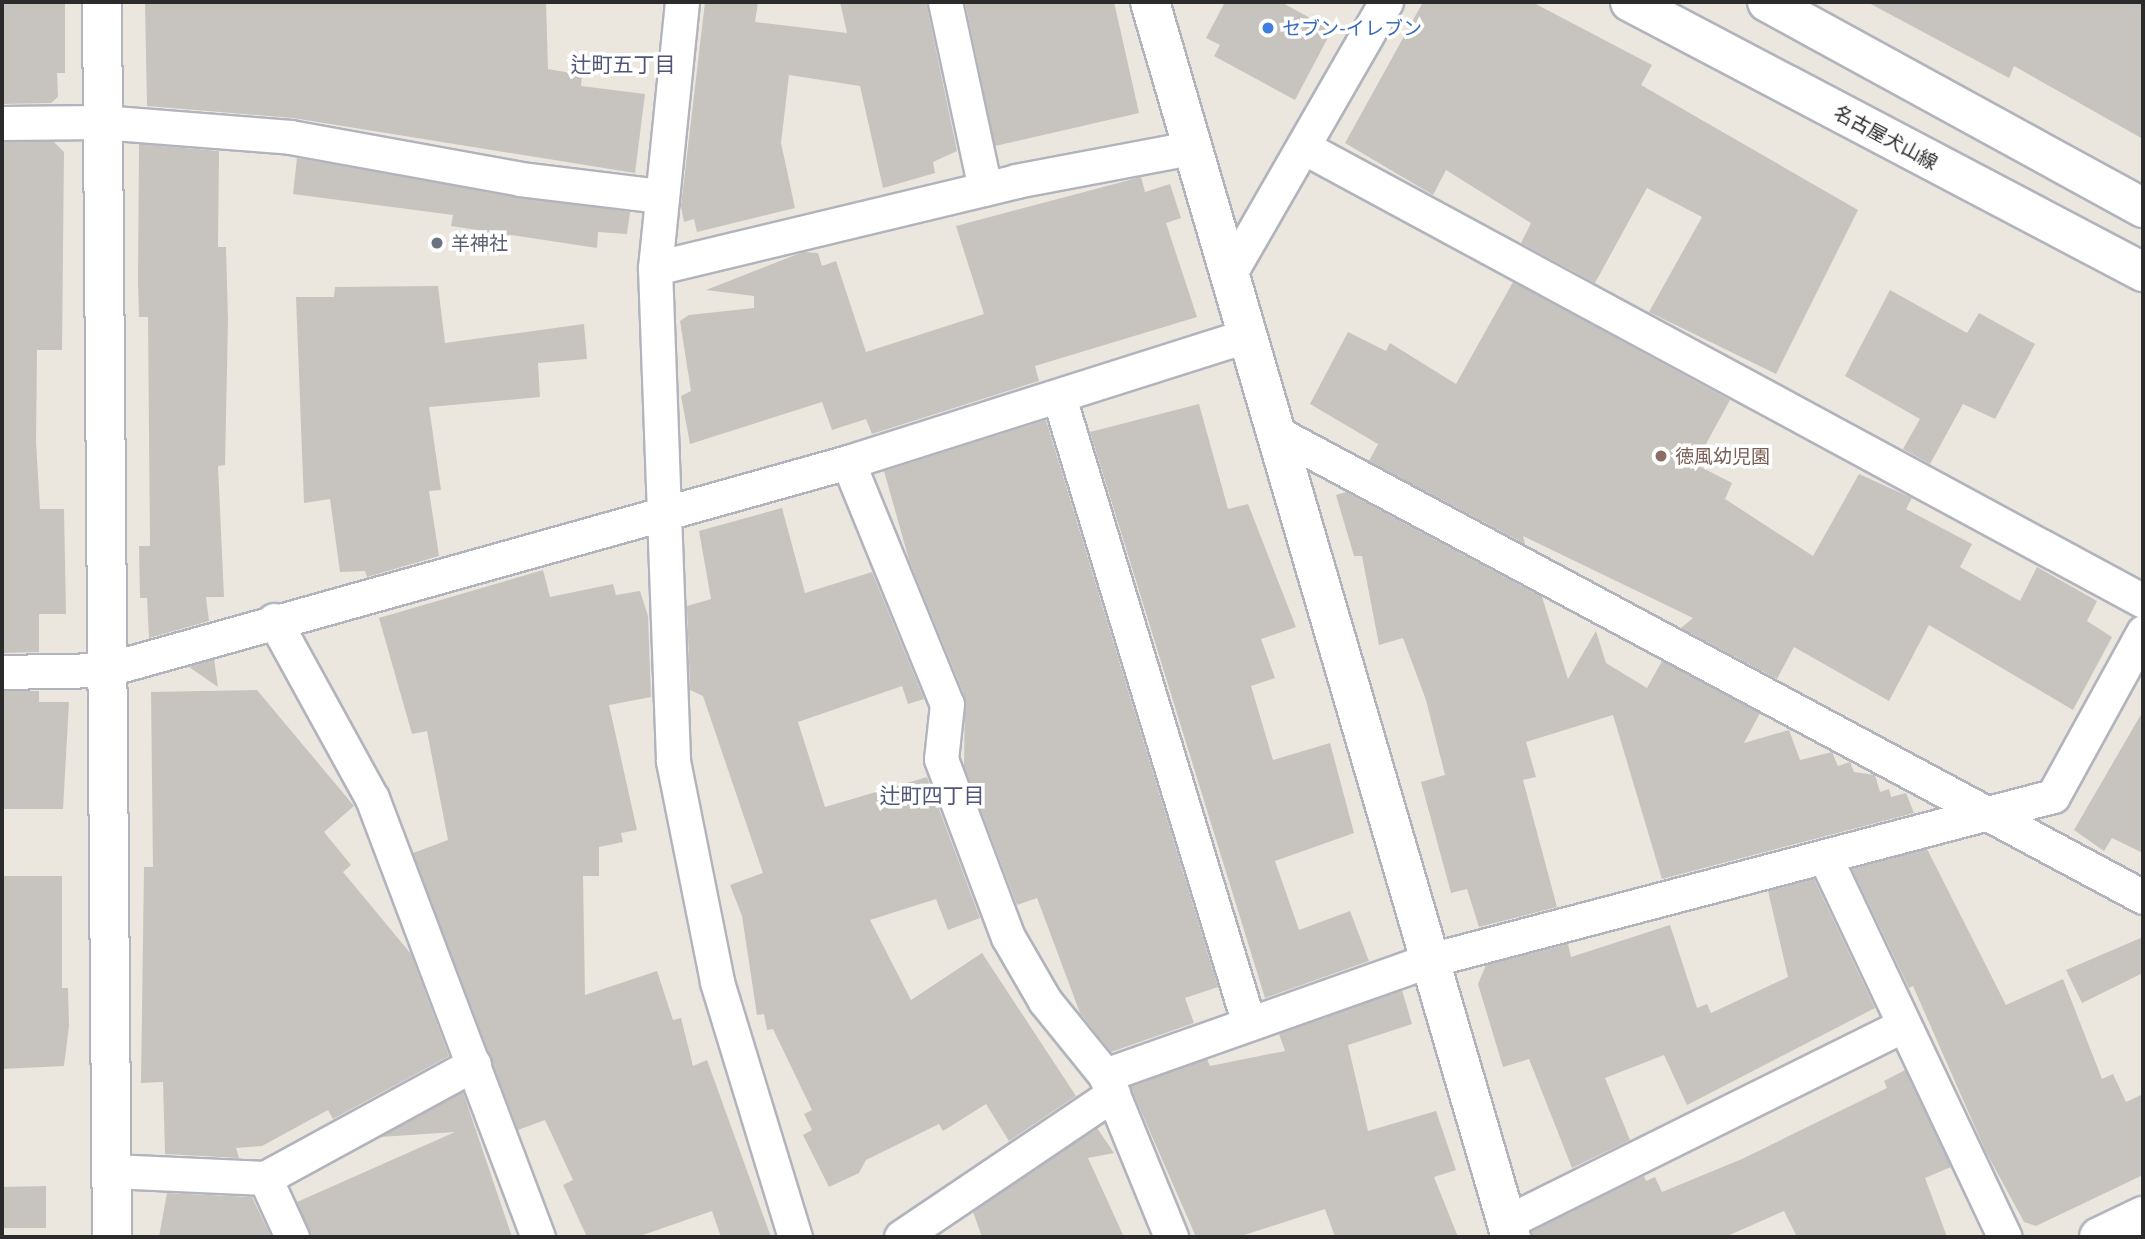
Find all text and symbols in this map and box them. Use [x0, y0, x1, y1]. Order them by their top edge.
place label: セブン-イレブン [1282, 17, 1422, 39]
marker: セブン-イレブン [1260, 20, 1276, 36]
district label: 辻町五丁目 [571, 51, 675, 77]
street label: 名古屋犬山線 [1830, 100, 1942, 174]
place label: 羊神社 [451, 232, 508, 254]
marker: 羊神社 [429, 235, 445, 251]
place label: 徳風幼児園 [1675, 445, 1770, 467]
marker: 徳風幼児園 [1653, 448, 1669, 464]
district label: 辻町四丁目 [880, 782, 984, 808]

